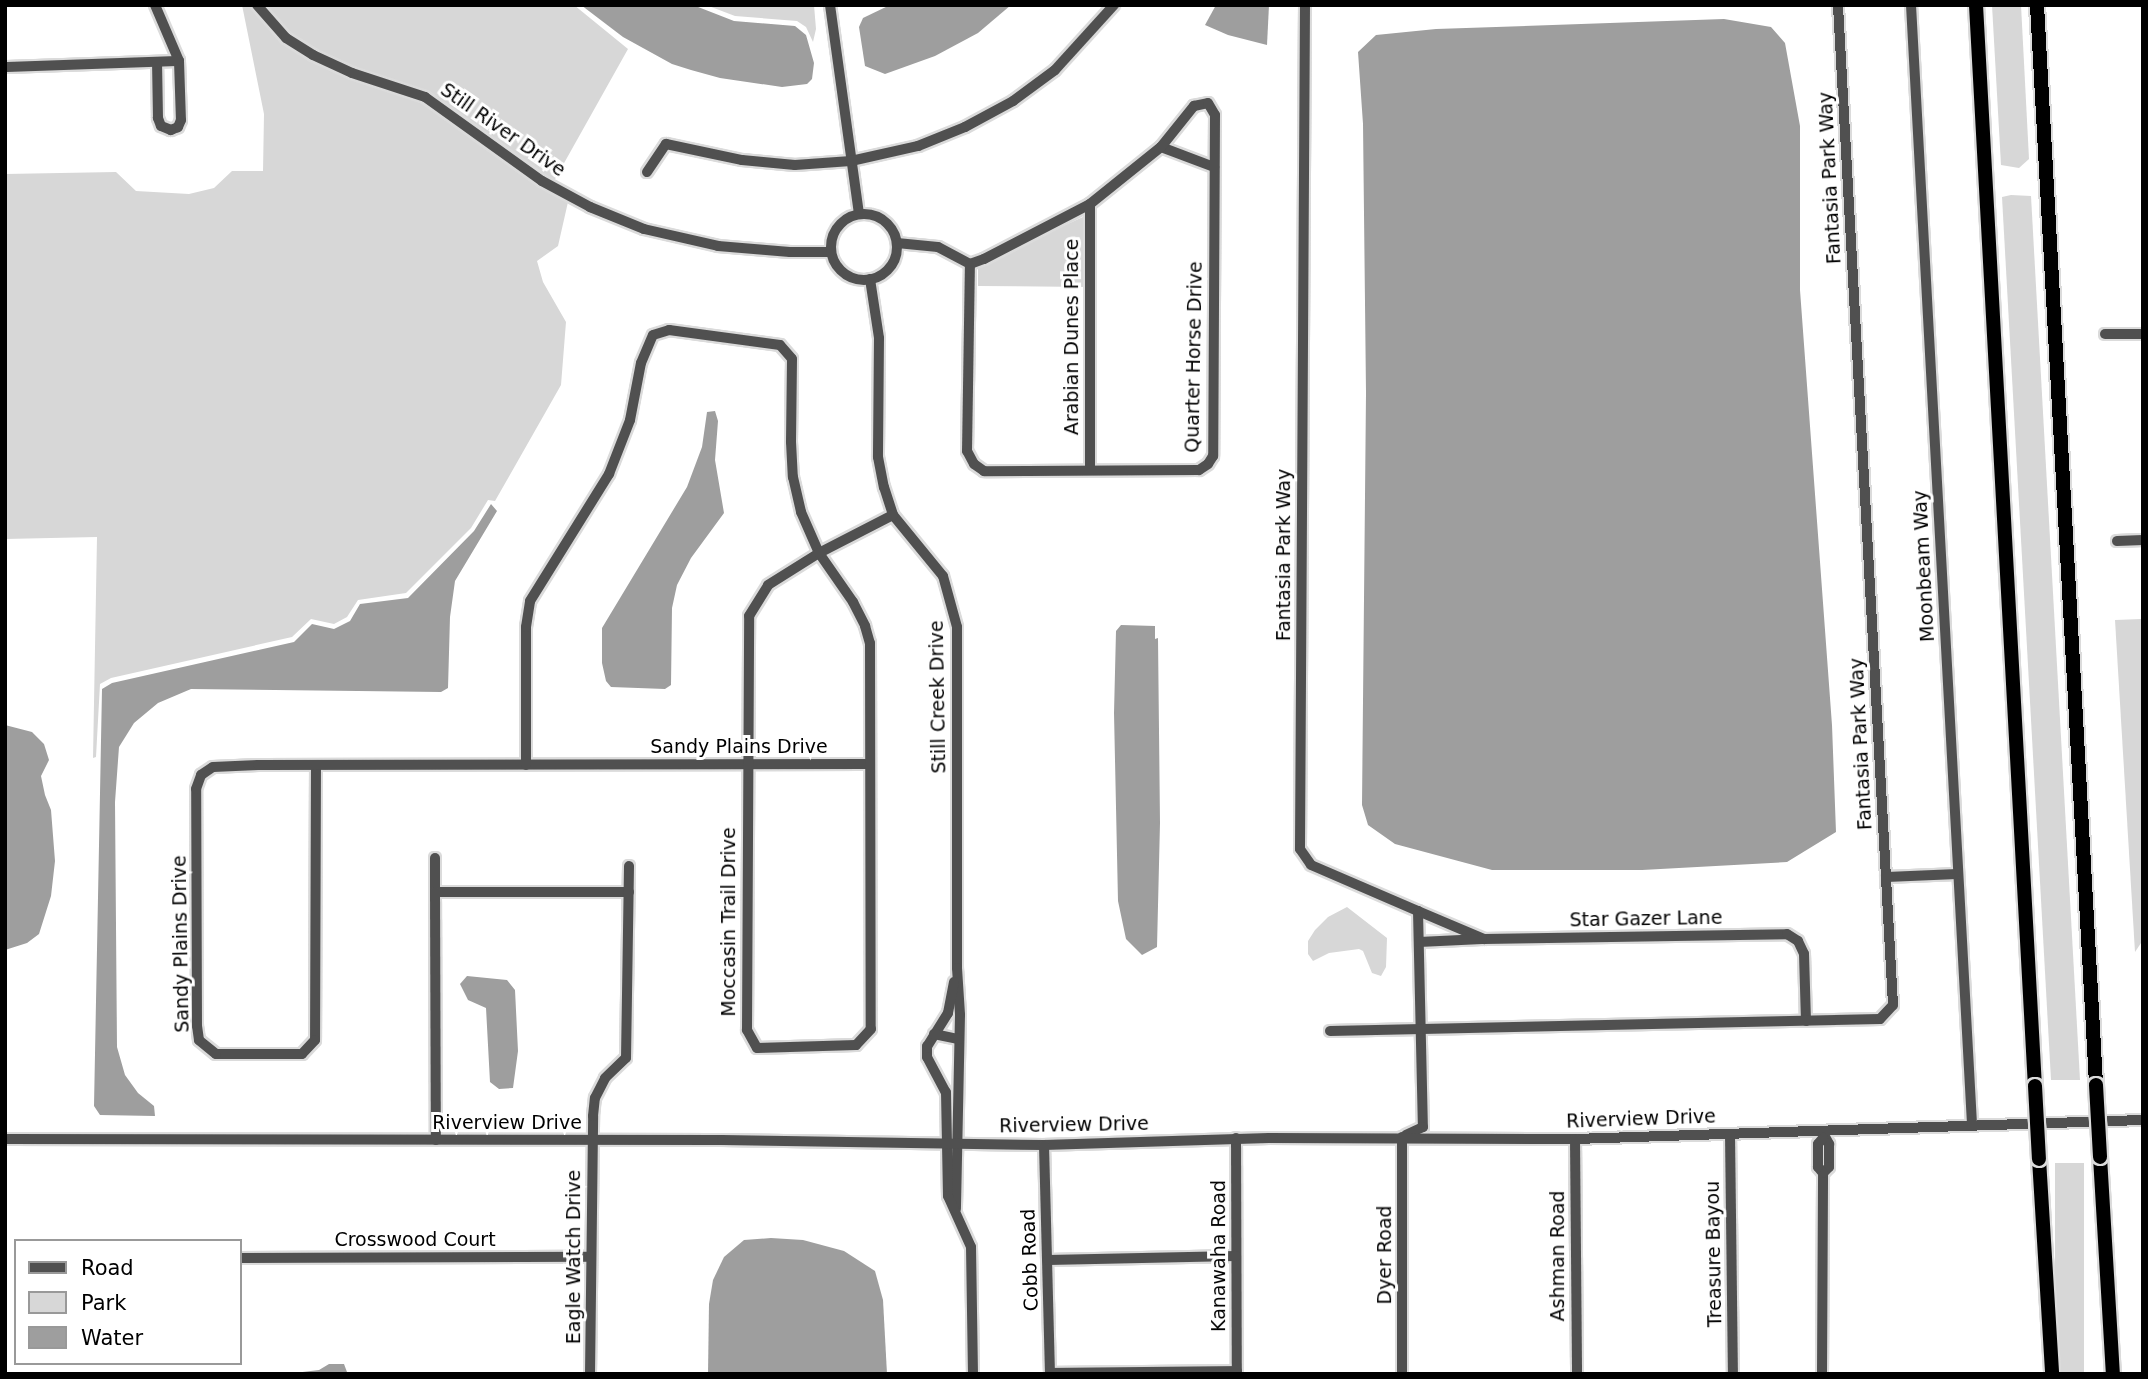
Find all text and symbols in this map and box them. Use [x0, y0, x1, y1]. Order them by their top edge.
street label: Still River Drive [436, 78, 570, 182]
street label: Fantasia Park Way [1814, 91, 1846, 265]
street label: Arabian Dunes Place [1061, 239, 1083, 435]
street label: Quarter Horse Drive [1181, 261, 1207, 453]
street label: Fantasia Park Way [1273, 469, 1295, 641]
street label: Moonbeam Way [1909, 489, 1939, 643]
street label: Still Creek Drive [925, 620, 951, 774]
street label: Fantasia Park Way [1845, 657, 1877, 831]
street label: Sandy Plains Drive [650, 736, 828, 758]
street label: Moccasin Trail Drive [718, 827, 740, 1017]
street label: Sandy Plains Drive [168, 855, 194, 1033]
street label: Star Gazer Lane [1569, 906, 1723, 932]
street label: Riverview Drive [1566, 1105, 1716, 1133]
street label: Riverview Drive [432, 1112, 582, 1134]
street label: Riverview Drive [999, 1112, 1149, 1138]
street label: Eagle Watch Drive [563, 1170, 585, 1344]
street label: Kanawaha Road [1208, 1180, 1230, 1332]
street label: Treasure Bayou [1701, 1181, 1727, 1327]
street label: Ashman Road [1547, 1191, 1569, 1321]
street label: Dyer Road [1374, 1205, 1396, 1305]
street label: Cobb Road [1017, 1208, 1043, 1312]
street label: Crosswood Court [334, 1229, 496, 1251]
legend [14, 1239, 242, 1365]
text: Road [81, 1256, 134, 1280]
text: Park [81, 1291, 126, 1315]
text: Water [81, 1326, 143, 1350]

